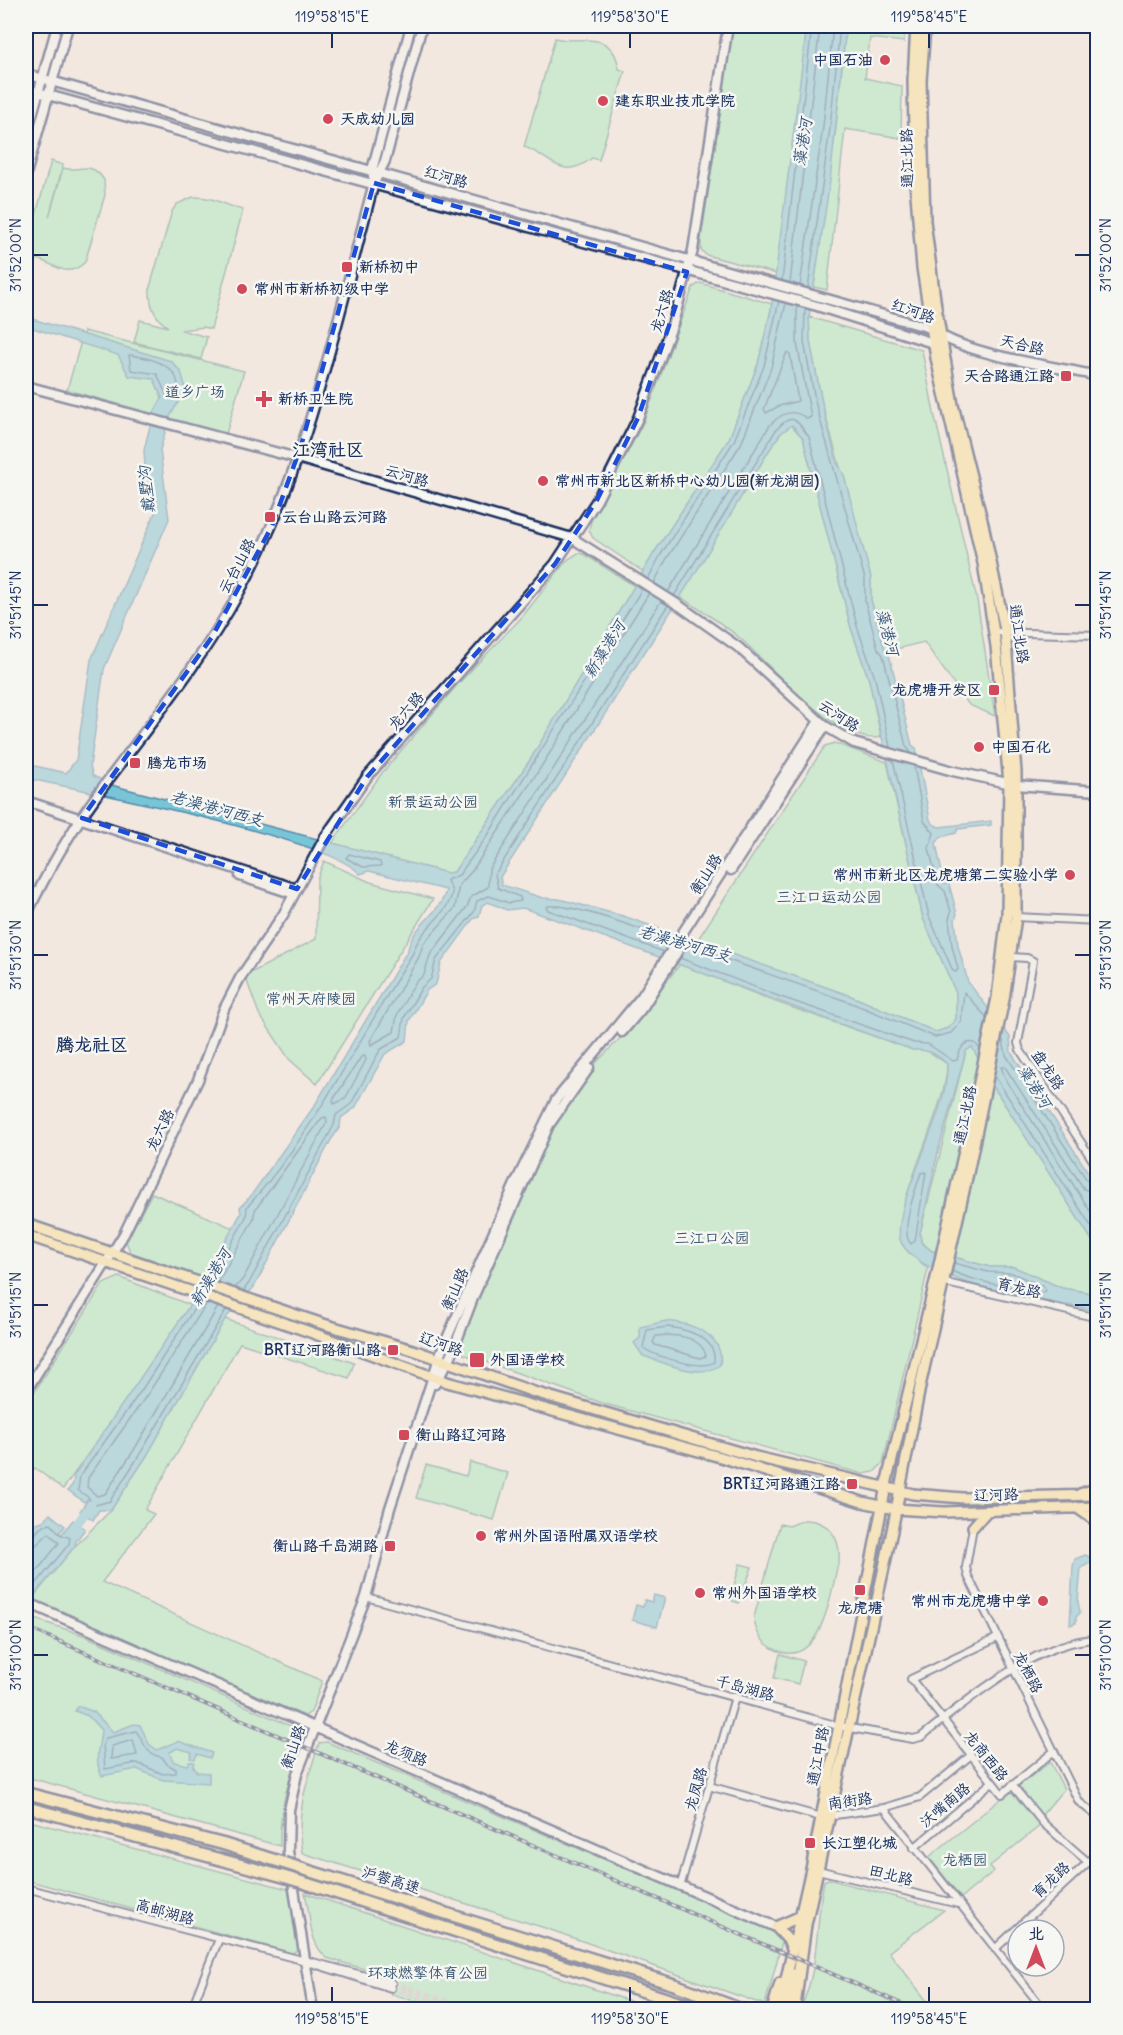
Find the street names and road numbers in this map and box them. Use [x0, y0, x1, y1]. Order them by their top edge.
street label: 通江北路 [896, 128, 917, 188]
street label: 红河路 [422, 161, 470, 192]
street label: 龙六路 [646, 287, 677, 335]
street label: 红河路 [889, 294, 938, 327]
street label: 天合路 [998, 330, 1046, 359]
street label: 云河路 [383, 460, 431, 491]
street label: 云台山路 [214, 535, 259, 597]
street label: 通江北路 [1006, 603, 1033, 665]
street label: 龙六路 [384, 687, 428, 734]
street label: 云河路 [815, 695, 863, 736]
street label: 衡山路 [685, 850, 726, 898]
street label: 盘龙路 [1028, 1046, 1069, 1094]
street label: 通江北路 [949, 1084, 980, 1146]
street label: 龙六路 [141, 1105, 178, 1154]
street label: 衡山路 [437, 1264, 472, 1313]
street label: 育龙路 [995, 1273, 1043, 1302]
street label: 辽河路 [417, 1327, 466, 1360]
street label: 辽河路 [973, 1484, 1019, 1505]
street label: 龙栖路 [1010, 1647, 1047, 1696]
street label: 千岛湖路 [714, 1671, 777, 1704]
street label: 衡山路 [276, 1722, 309, 1771]
street label: 通江中路 [802, 1725, 833, 1787]
street label: 龙商西路 [960, 1726, 1013, 1785]
street label: 龙须路 [382, 1735, 431, 1770]
street label: 龙凤路 [680, 1765, 711, 1813]
street label: 沃嘴南路 [916, 1778, 974, 1831]
street label: 南街路 [826, 1788, 874, 1813]
street label: 育龙路 [1028, 1857, 1074, 1902]
street label: 田北路 [867, 1860, 915, 1889]
street label: 沪蓉高速 [360, 1862, 423, 1897]
street label: 高邮湖路 [134, 1895, 197, 1928]

